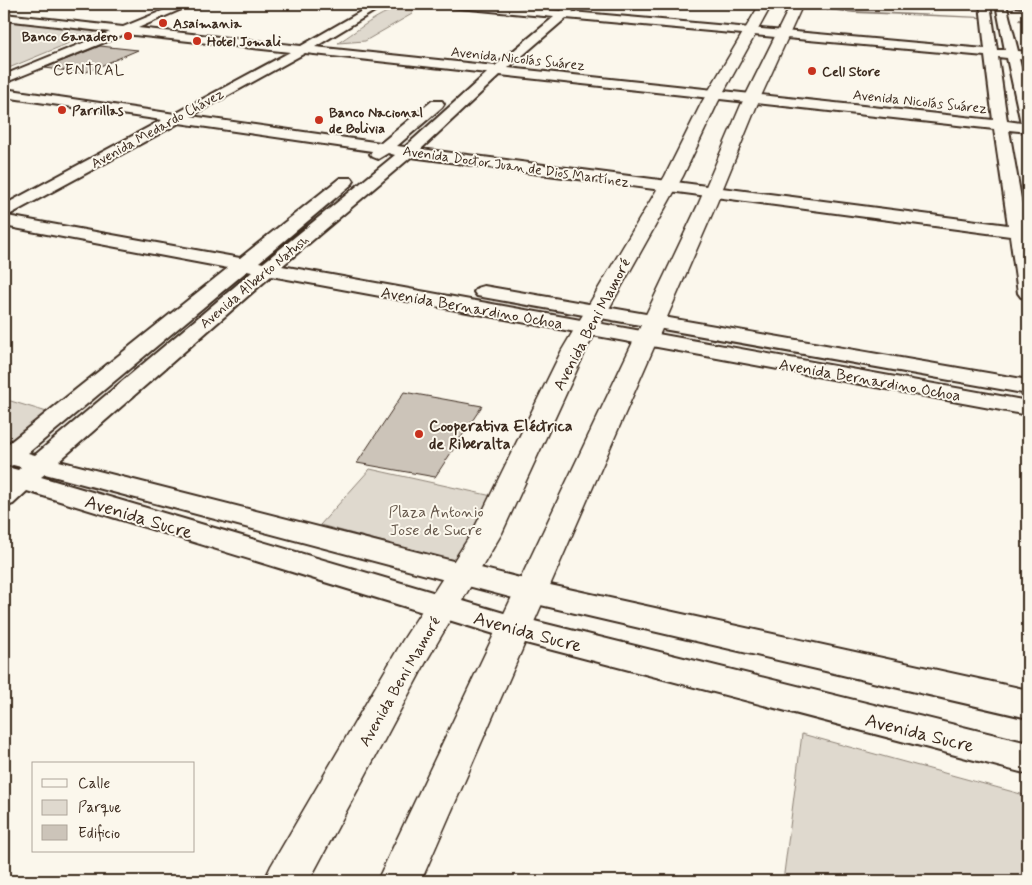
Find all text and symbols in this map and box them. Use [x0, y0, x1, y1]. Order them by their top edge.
place label: Asaimania [173, 15, 242, 33]
marker: Asaimania [157, 17, 169, 29]
place label: Banco Ganadero [22, 28, 118, 46]
marker: Banco Ganadero [122, 30, 134, 42]
place label: Hotel Jomali [207, 33, 281, 51]
marker: Hotel Jomali [191, 35, 203, 47]
street label: Avenida Nicolás Suárez [450, 43, 586, 75]
district label: CENTRAL [53, 61, 125, 81]
place label: Cell Store [822, 63, 880, 81]
marker: Cell Store [806, 65, 818, 77]
street label: Avenida Medardo Chávez [88, 85, 227, 173]
street label: Avenida Nicolás Suárez [852, 86, 988, 118]
place label: Parrillas [72, 102, 124, 120]
marker: Parrillas [56, 104, 68, 116]
place label: Banco Nacional de Bolivia [329, 104, 423, 138]
marker: Banco Nacional de Bolivia [313, 114, 325, 126]
street label: Avenida Doctor Juan de Dios Martínez [401, 142, 631, 192]
street label: Avenida Alberto Natush [196, 231, 313, 333]
street label: Avenida Beni Mamoré [549, 255, 636, 394]
street label: Avenida Bernardino Ochoa [379, 282, 565, 335]
street label: Avenida Bernardino Ochoa [777, 354, 963, 407]
place label: Cooperativa Eléctrica de Riberalta [429, 416, 573, 455]
marker: Cooperativa Eléctrica de Riberalta [413, 428, 425, 440]
street label: Avenida Sucre [82, 489, 196, 546]
park label: Plaza Antonio Jose de Sucre [388, 502, 484, 541]
street label: Avenida Sucre [471, 606, 585, 659]
street label: Avenida Beni Mamoré [355, 613, 446, 750]
street label: Avenida Sucre [863, 708, 977, 759]
legend [32, 762, 195, 852]
text: Calle [78, 774, 110, 794]
text: Parque [78, 798, 121, 818]
text: Edificio [78, 824, 120, 844]

